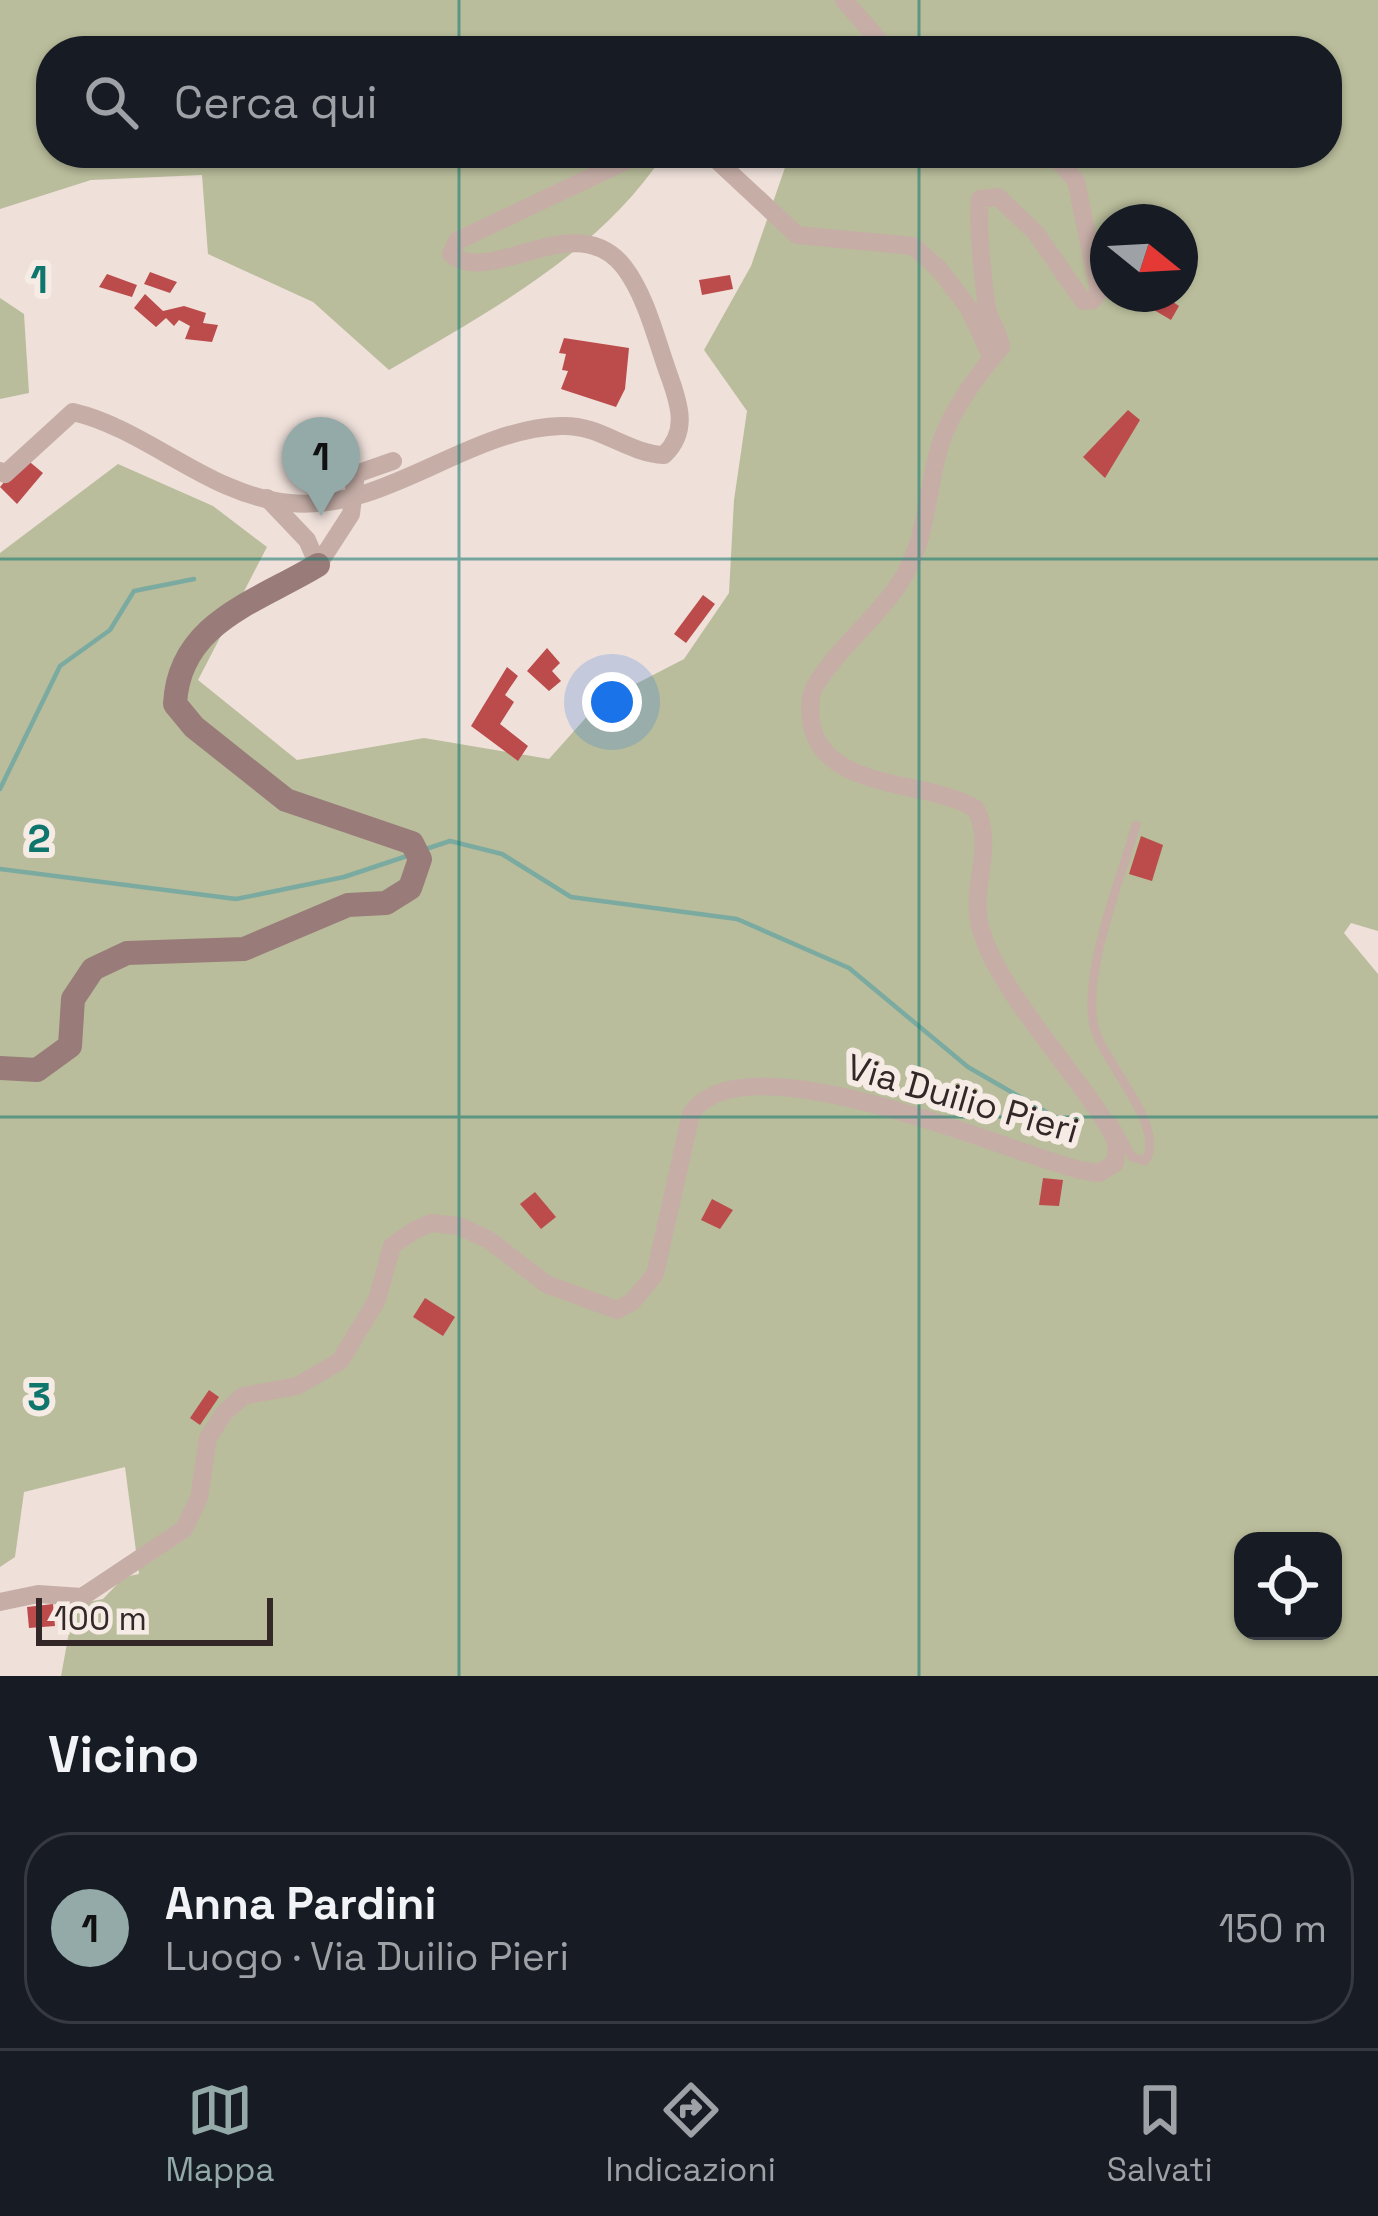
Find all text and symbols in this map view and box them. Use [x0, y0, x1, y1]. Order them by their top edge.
search box [36, 36, 1342, 168]
icon: search [78, 69, 144, 135]
text: Cerca qui [174, 74, 378, 131]
north arrow [1090, 204, 1198, 312]
text: 1 [30, 255, 48, 304]
pin: 1 [282, 417, 360, 516]
your location [582, 672, 642, 732]
text: 2 [27, 814, 51, 863]
street label: Via Duilio Pieri [841, 1044, 1084, 1154]
text: 3 [27, 1372, 51, 1421]
map controls [1234, 1532, 1342, 1640]
button: locate [1234, 1532, 1342, 1640]
scale bar [36, 1592, 273, 1645]
text: 100 m [54, 1598, 147, 1640]
text: Vicino [48, 1722, 199, 1787]
text: Anna Pardini [165, 1875, 437, 1932]
text: 1 [81, 1904, 99, 1953]
text: 150 m [1219, 1904, 1327, 1953]
text: Luogo · Via Duilio Pieri [165, 1932, 569, 1981]
tab: Mappa [165, 2077, 274, 2191]
tab: Indicazioni [605, 2077, 776, 2191]
tab: Salvati [1107, 2077, 1213, 2191]

